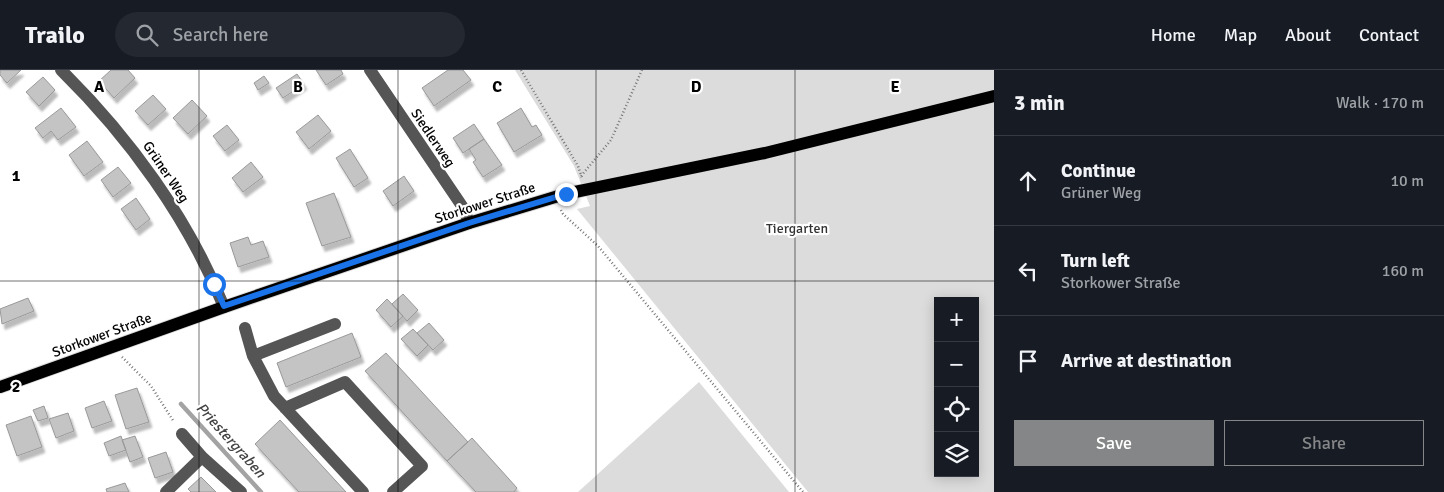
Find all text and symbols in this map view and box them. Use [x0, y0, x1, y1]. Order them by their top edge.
search box [115, 12, 465, 57]
text: Trailo [25, 20, 85, 50]
icon: search [133, 21, 161, 49]
text: Search here [173, 23, 269, 47]
text: Home [1151, 24, 1196, 46]
text: Map [1224, 24, 1257, 46]
text: About [1285, 24, 1331, 46]
text: Contact [1359, 24, 1419, 46]
text: A [94, 77, 105, 97]
text: B [293, 77, 303, 97]
text: C [492, 77, 502, 97]
text: D [691, 77, 702, 97]
text: E [890, 77, 900, 97]
text: 3 min [1014, 90, 1065, 116]
text: Walk · 170 m [1336, 93, 1424, 113]
street label: Siedlerweg [407, 106, 459, 170]
street label: Grüner Weg [139, 138, 193, 206]
text: Continue [1061, 159, 1136, 183]
text: 1 [12, 166, 21, 186]
icon: ahead [1014, 167, 1042, 195]
text: 10 m [1390, 171, 1424, 191]
street label: Storkower Straße [433, 179, 537, 227]
route end [555, 183, 578, 206]
text: Grüner Weg [1061, 183, 1142, 203]
park label: Tiergarten [766, 220, 828, 237]
text: Turn left [1061, 249, 1130, 273]
icon: left [1014, 257, 1042, 285]
text: 160 m [1382, 261, 1424, 281]
route start [203, 273, 226, 296]
text: Storkower Straße [1061, 273, 1181, 293]
map controls [934, 297, 979, 477]
button: + [934, 297, 979, 342]
street label: Storkower Straße [50, 309, 154, 361]
button: − [934, 342, 979, 387]
icon: arrive [1014, 347, 1042, 375]
text: Arrive at destination [1061, 349, 1232, 373]
text: 2 [12, 377, 20, 397]
button: locate [934, 387, 979, 432]
water label: Priestergraben [193, 399, 270, 482]
button: Save [1014, 420, 1214, 466]
button: Share [1224, 420, 1424, 466]
button: layers [934, 432, 979, 477]

